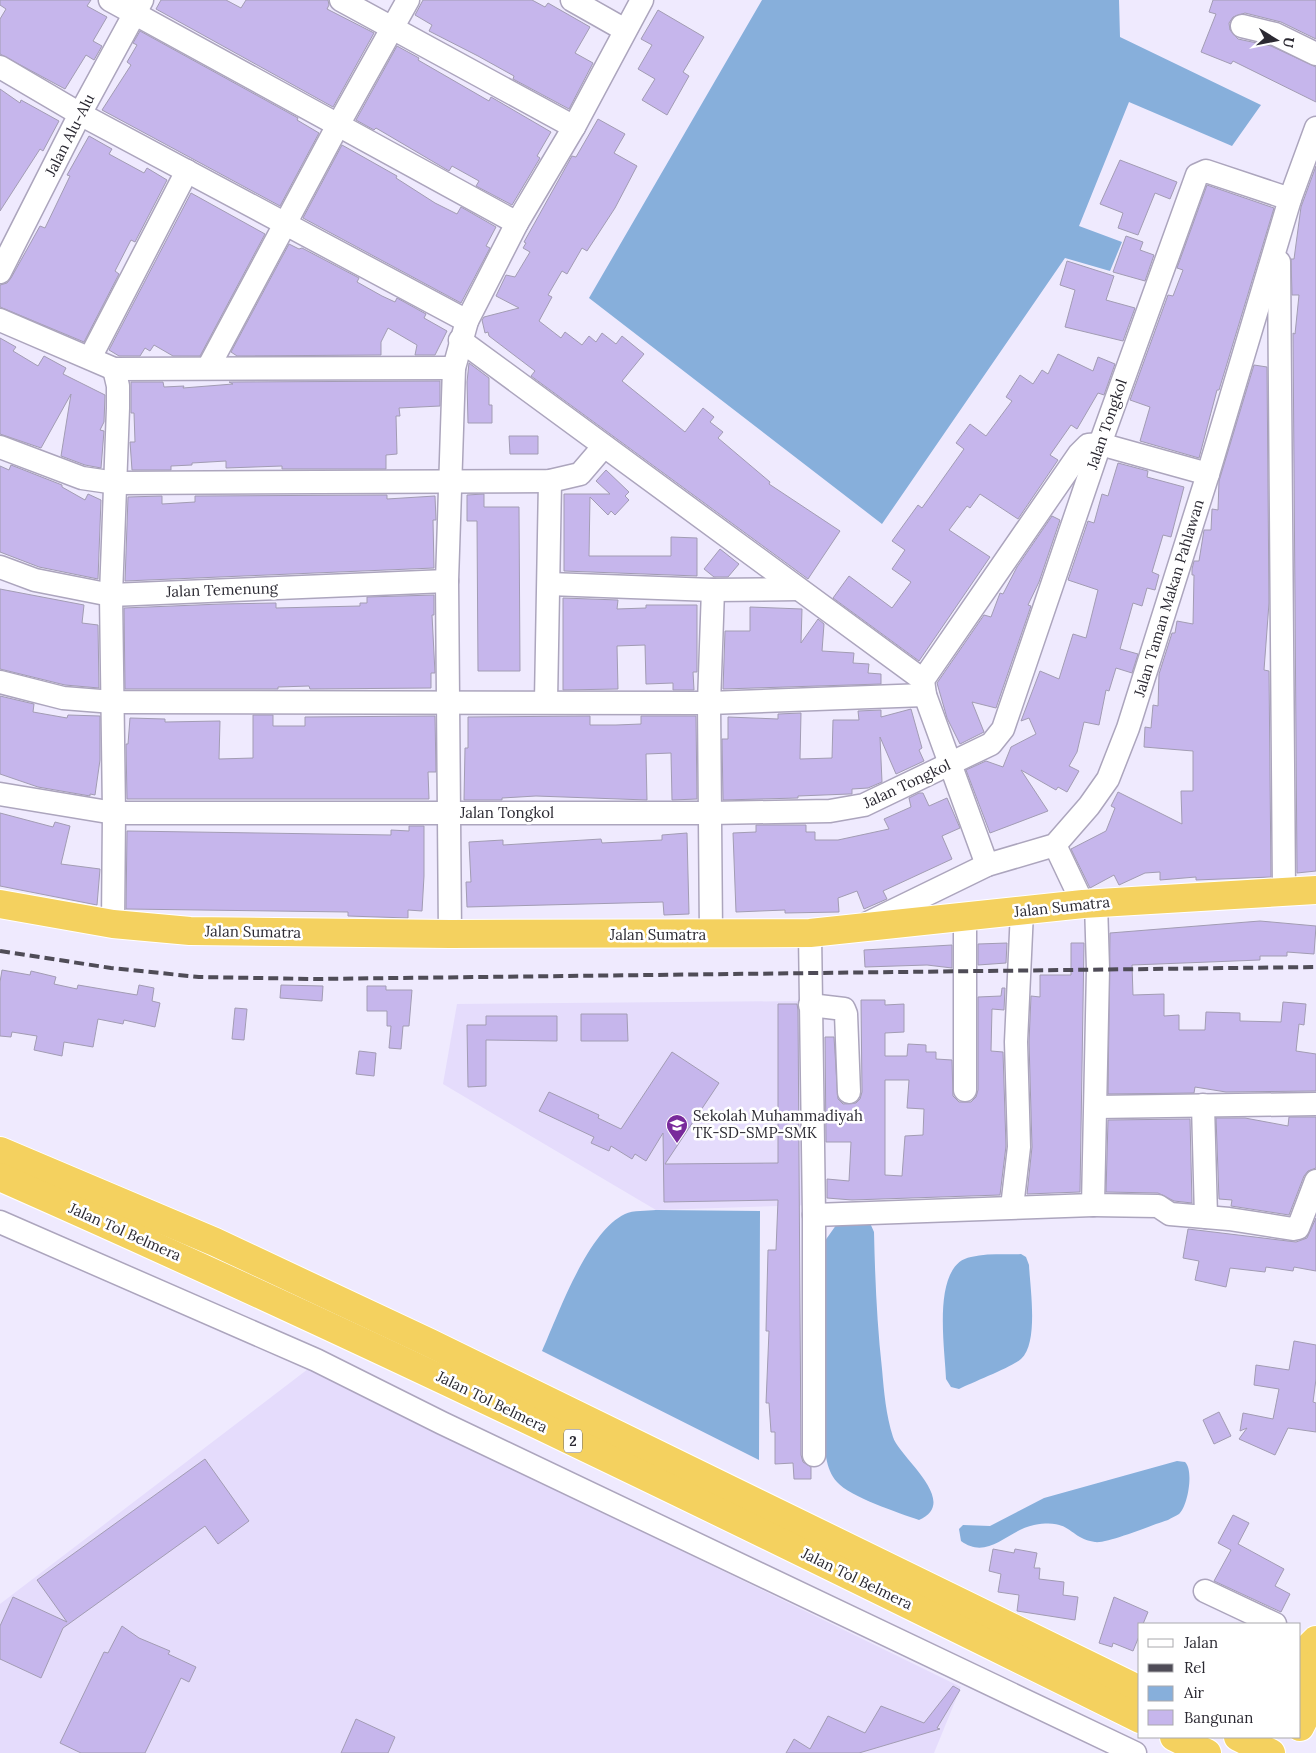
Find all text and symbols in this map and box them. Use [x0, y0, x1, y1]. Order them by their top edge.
north arrow [1251, 15, 1301, 65]
text: U [1279, 35, 1299, 49]
street label: Jalan Alu-Alu [40, 90, 98, 180]
street label: Jalan Tongkol [1082, 376, 1131, 472]
street label: Jalan Taman Makan Pahlawan [1129, 497, 1208, 700]
street label: Jalan Temenung [165, 578, 279, 601]
street label: Jalan Tongkol [859, 755, 953, 812]
street label: Jalan Tongkol [459, 803, 554, 822]
street label: Jalan Sumatra [1012, 892, 1111, 921]
street label: Jalan Sumatra [204, 921, 302, 942]
street label: Jalan Sumatra [609, 925, 706, 944]
place label: Sekolah Muhammadiyah TK-SD-SMP-SMK [693, 1106, 863, 1142]
school or university icon: Sekolah Muhammadiyah TK-SD-SMP-SMK [665, 1113, 689, 1144]
street label: Jalan Tol Belmera [65, 1198, 185, 1265]
street label: Jalan Tol Belmera [433, 1366, 551, 1437]
road number: 2 [564, 1430, 582, 1452]
street label: Jalan Tol Belmera [798, 1543, 916, 1614]
legend [1138, 1623, 1301, 1738]
text: Jalan [1183, 1633, 1218, 1652]
text: Rel [1184, 1658, 1206, 1677]
text: Air [1183, 1683, 1205, 1702]
text: Bangunan [1184, 1708, 1253, 1727]

